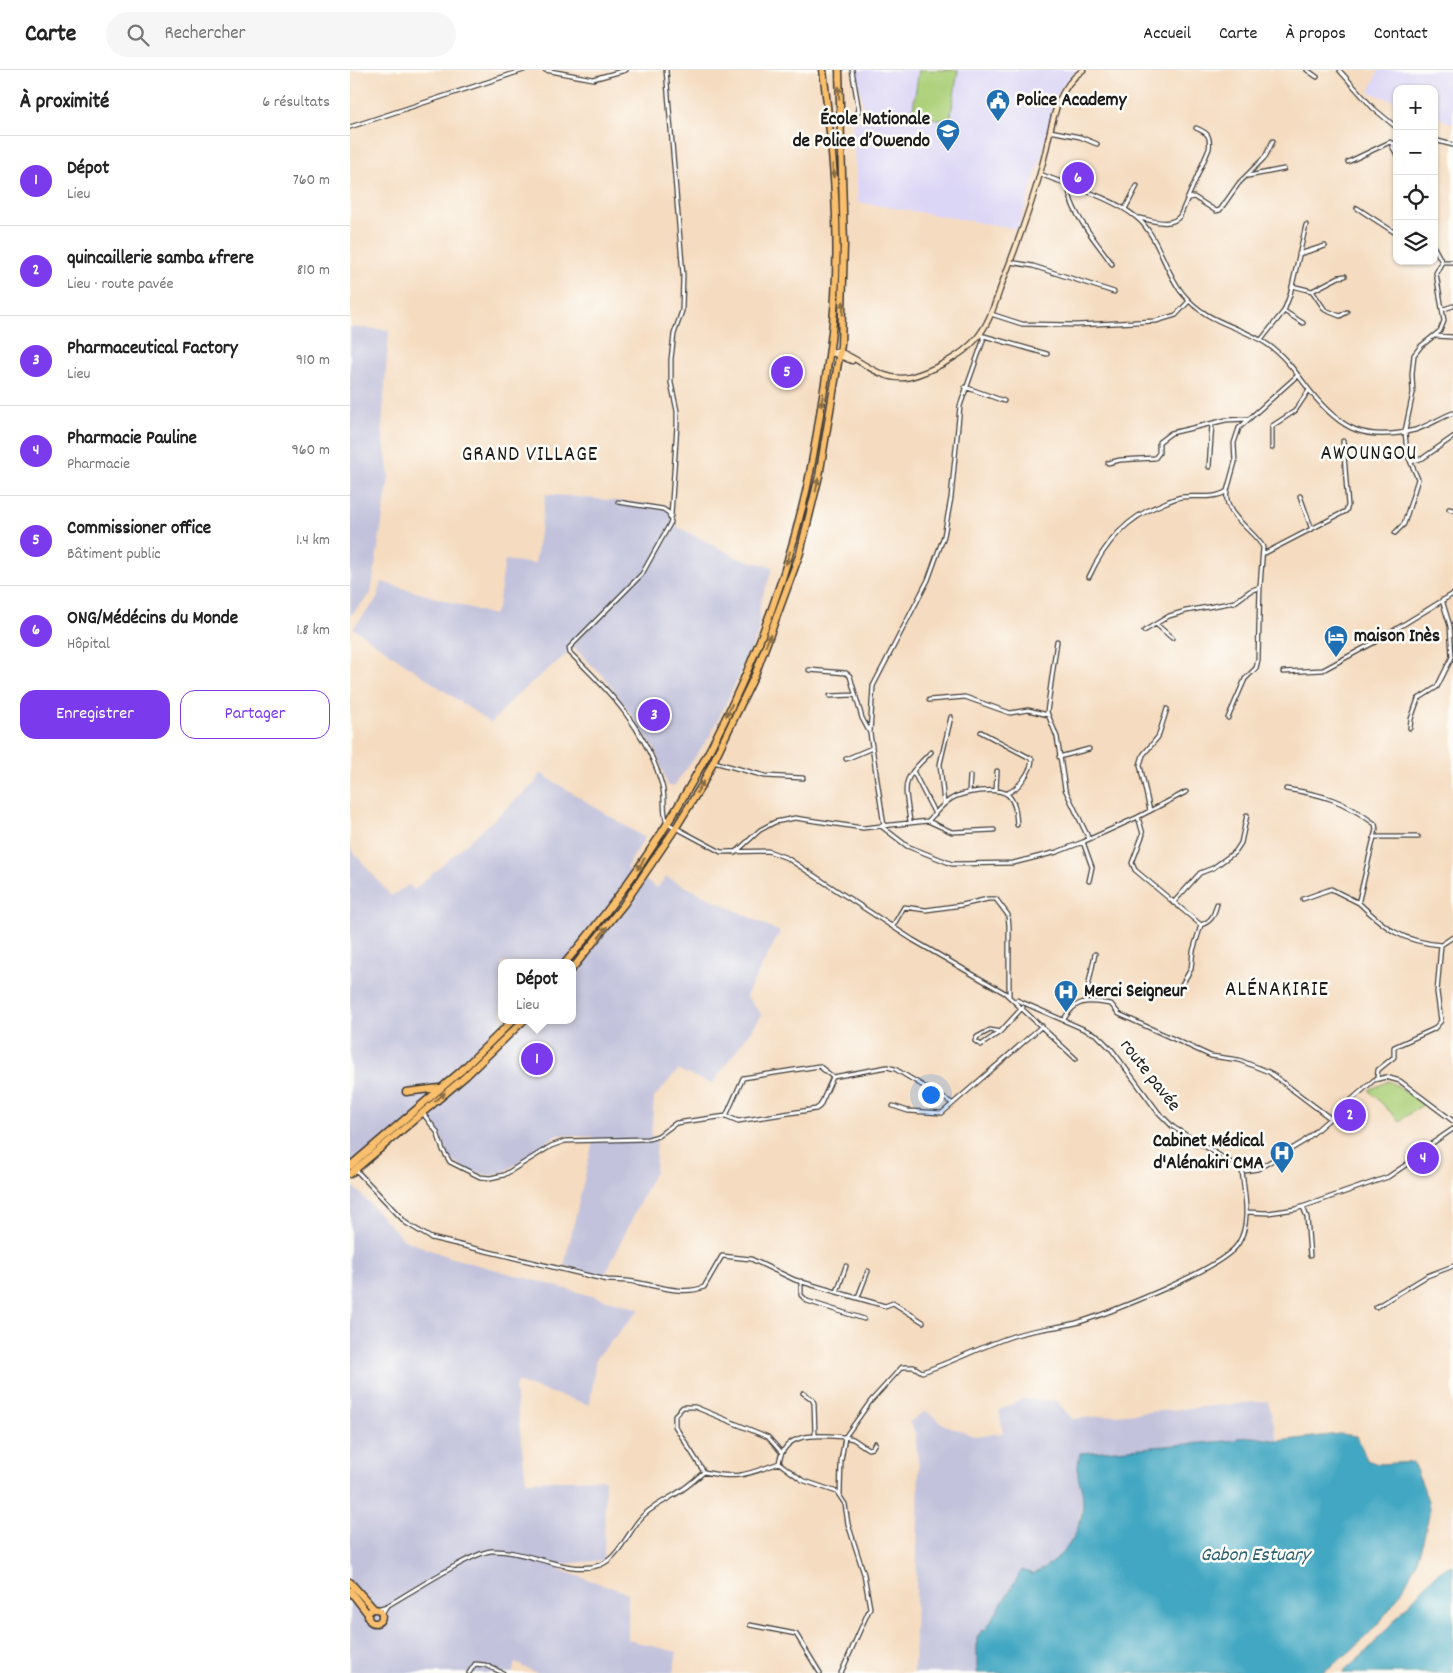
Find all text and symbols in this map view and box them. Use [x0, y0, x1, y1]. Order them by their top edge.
search box [106, 12, 456, 57]
text: Carte [25, 18, 76, 52]
icon: search [124, 21, 152, 49]
text: Rechercher [164, 21, 246, 48]
text: Accueil [1143, 22, 1191, 47]
text: Carte [1219, 22, 1258, 47]
text: À propos [1286, 22, 1346, 47]
text: Contact [1374, 22, 1428, 47]
one-way arrow [835, 85, 843, 101]
map controls [1393, 85, 1438, 265]
button: + [1393, 85, 1438, 130]
text: À proximité [20, 88, 109, 118]
public building icon: Police Academy [985, 88, 1011, 122]
place label: Police Academy [1016, 88, 1128, 115]
text: 6 résultats [262, 91, 330, 114]
place label: École Nationale de Police d’Owendo [793, 107, 931, 156]
school or university icon: École Nationale de Police d’Owendo [935, 118, 961, 152]
button: − [1393, 130, 1438, 175]
text: Dépot [67, 156, 109, 183]
pin: 6 [1062, 159, 1094, 197]
one-way arrow [829, 163, 837, 179]
text: 1 [34, 169, 38, 192]
text: 760 m [293, 169, 330, 192]
button: locate [1393, 175, 1438, 220]
text: Lieu [67, 183, 90, 206]
button: layers [1393, 220, 1438, 265]
text: quincaillerie samba &frere [67, 246, 254, 273]
text: 2 [33, 259, 40, 282]
text: 810 m [297, 259, 330, 282]
text: Lieu · route pavée [67, 273, 173, 296]
one-way arrow [839, 300, 847, 316]
text: Pharmaceutical Factory [67, 336, 238, 363]
text: 3 [32, 349, 40, 372]
text: 910 m [296, 349, 330, 372]
pin: 5 [771, 353, 803, 391]
text: Lieu [67, 363, 90, 386]
one-way arrow [818, 392, 826, 408]
text: Pharmacie Pauline [67, 426, 197, 453]
text: 4 [33, 439, 39, 462]
text: 960 m [291, 439, 330, 462]
district label: AWOUNGOU [1321, 440, 1417, 470]
district label: GRAND VILLAGE [462, 441, 598, 471]
text: Pharmacie [67, 453, 130, 476]
one-way arrow [814, 477, 822, 493]
text: Commissioner office [67, 516, 211, 543]
text: 5 [32, 529, 40, 552]
text: 1.4 km [296, 529, 330, 552]
text: Bâtiment public [67, 543, 161, 566]
one-way arrow [784, 551, 792, 566]
text: ONG/Médécins du Monde [67, 606, 238, 633]
text: 6 [32, 619, 40, 642]
text: 1.8 km [296, 619, 330, 642]
hotel icon: maison Inès [1323, 624, 1349, 658]
place label: maison Inès [1354, 624, 1440, 651]
one-way arrow [764, 632, 772, 647]
text: Hôpital [67, 633, 110, 656]
button: Enregistrer [20, 690, 170, 739]
button: Partager [180, 690, 330, 739]
pin: 3 [638, 696, 670, 734]
one-way arrow [725, 703, 733, 717]
one-way arrow [696, 781, 705, 794]
one-way arrow [636, 858, 645, 871]
one-way arrow [597, 925, 608, 938]
popup [498, 959, 576, 1024]
text: Dépot [516, 967, 558, 994]
district label: ALÉNAKIRIE [1225, 976, 1329, 1006]
hospital icon: Merci Seigneur [1053, 979, 1079, 1013]
place label: Merci Seigneur [1084, 979, 1188, 1006]
text: Lieu [516, 994, 539, 1017]
street label: route pavée [1112, 1034, 1186, 1118]
pin: 1 [521, 1040, 553, 1078]
your location [918, 1082, 944, 1108]
one-way arrow [434, 1091, 446, 1103]
pin: 2 [1334, 1096, 1366, 1134]
place label: Cabinet Médical d'Alénakiri CMA [1153, 1129, 1264, 1178]
pin: 4 [1407, 1139, 1439, 1177]
hospital icon: Cabinet Médical d'Alénakiri CMA [1269, 1140, 1295, 1174]
water label: Gabon Estuary [1200, 1542, 1313, 1570]

